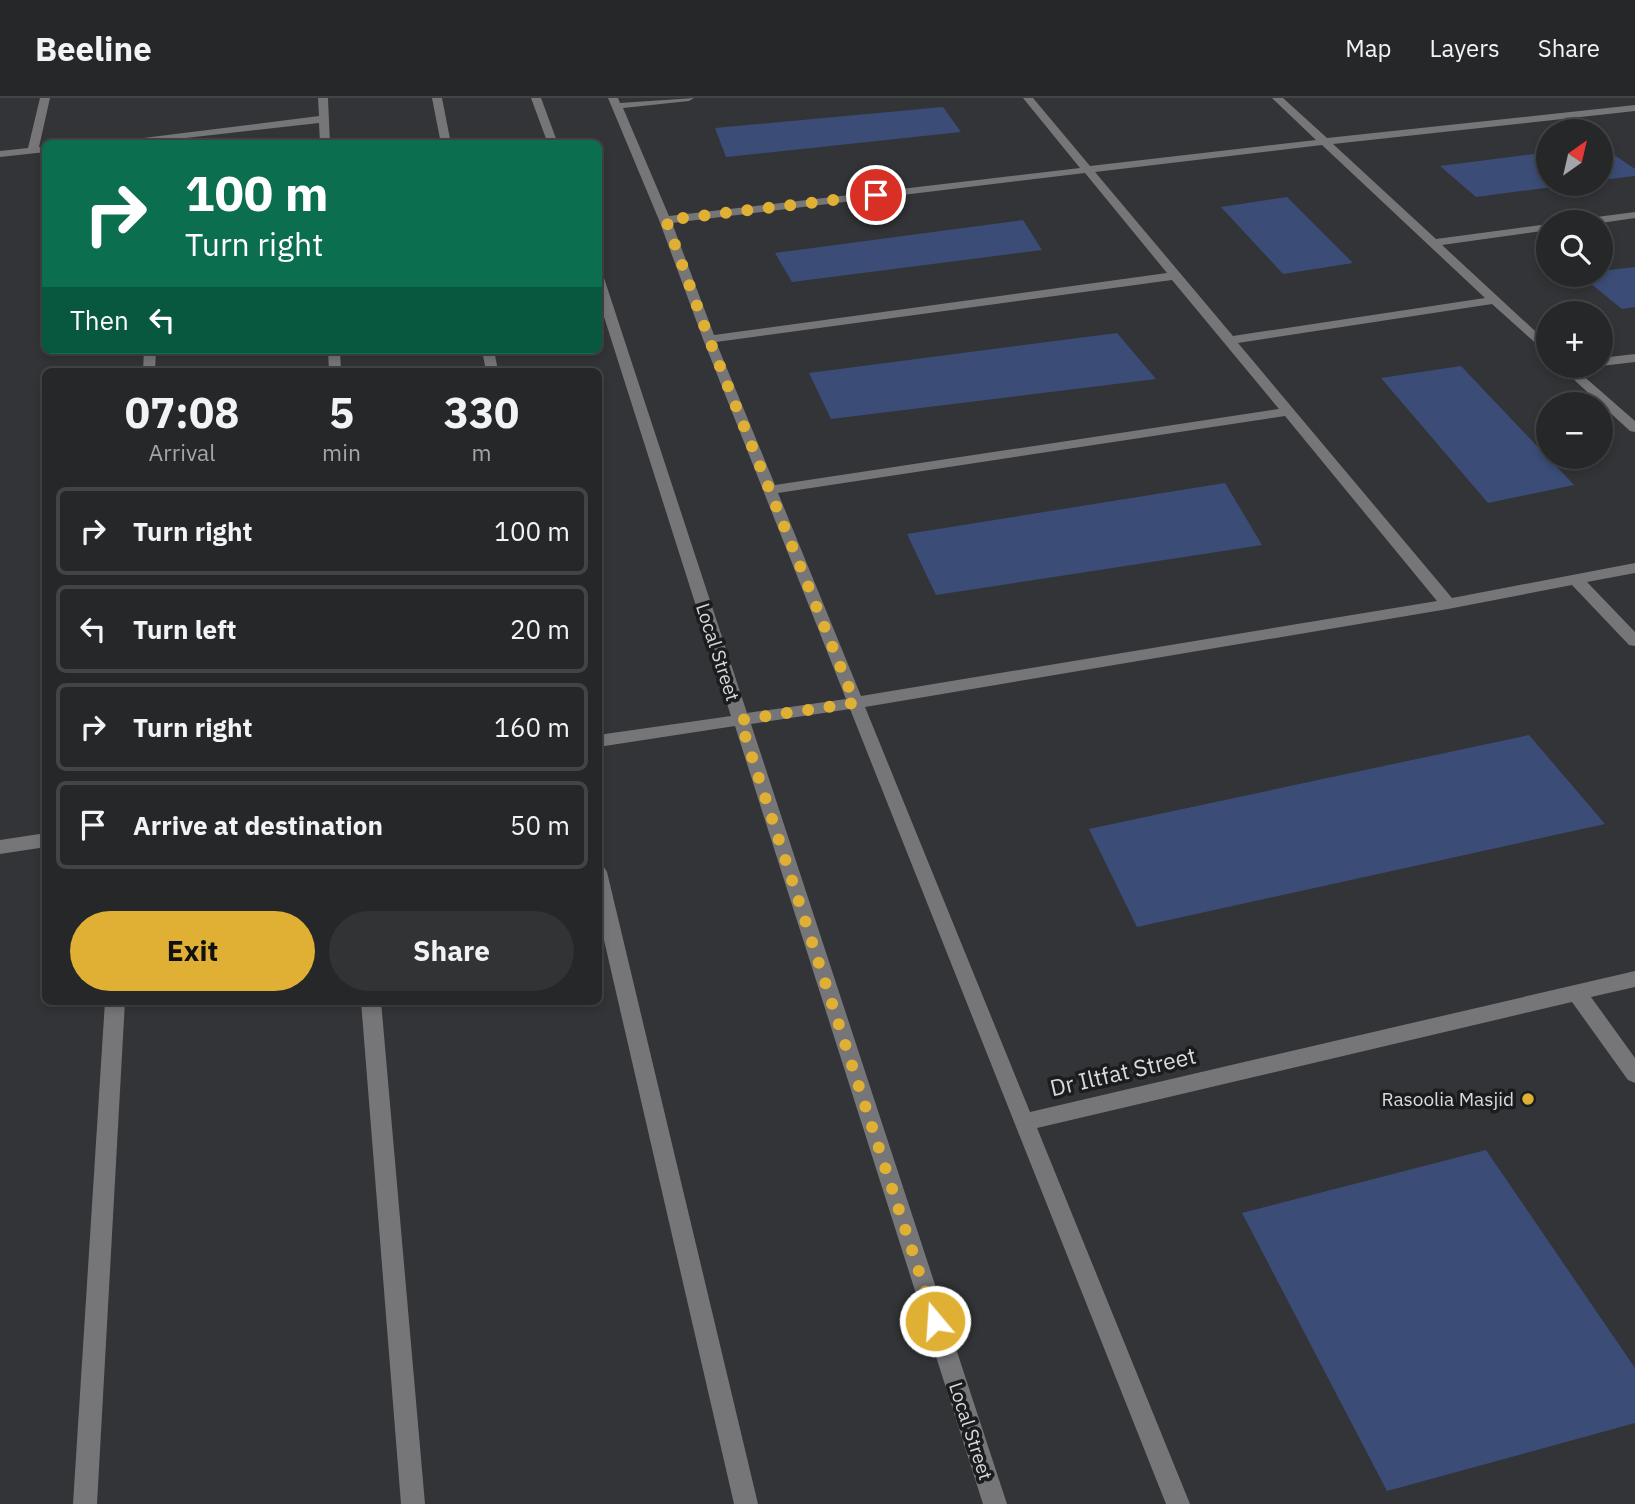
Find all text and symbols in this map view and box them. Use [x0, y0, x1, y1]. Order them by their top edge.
text: Beeline [35, 27, 152, 70]
text: Map [1345, 32, 1392, 64]
text: Layers [1430, 32, 1500, 64]
text: Share [1538, 32, 1600, 64]
north arrow [1536, 119, 1614, 196]
map controls [1536, 119, 1613, 469]
text: 100 m [185, 161, 329, 224]
pin [846, 165, 906, 225]
icon: right [70, 168, 161, 259]
icon: arrive [857, 176, 895, 214]
button: search [1536, 210, 1613, 287]
text: Turn right [185, 223, 323, 265]
icon: left [143, 301, 181, 339]
button: + [1536, 301, 1613, 378]
text: Then [70, 303, 129, 337]
text: 07:08 [125, 385, 239, 440]
text: 5 [329, 385, 354, 440]
text: 330 [444, 385, 519, 440]
button: − [1536, 392, 1613, 469]
text: Arrival [149, 437, 216, 467]
text: min [322, 437, 361, 467]
text: m [471, 437, 492, 467]
icon: right [74, 512, 112, 550]
text: Turn right [133, 514, 252, 548]
text: 100 m [494, 514, 570, 548]
street label: Local Street [691, 600, 745, 704]
icon: left [74, 610, 112, 648]
text: Turn left [133, 612, 236, 646]
text: 20 m [510, 612, 570, 646]
icon: right [74, 708, 112, 746]
text: Turn right [133, 710, 252, 744]
text: 160 m [494, 710, 570, 744]
icon: arrive [74, 806, 112, 844]
text: Arrive at destination [133, 808, 383, 842]
text: 50 m [510, 808, 570, 842]
button: Exit [70, 911, 315, 991]
button: Share [329, 911, 574, 991]
street label: Dr Iltfat Street [1047, 1040, 1199, 1102]
place label: Rasoolia Masjid [1381, 1087, 1514, 1111]
marker: Rasoolia Masjid [1520, 1091, 1536, 1107]
position arrow [898, 1284, 972, 1358]
street label: Local Street [944, 1379, 998, 1483]

